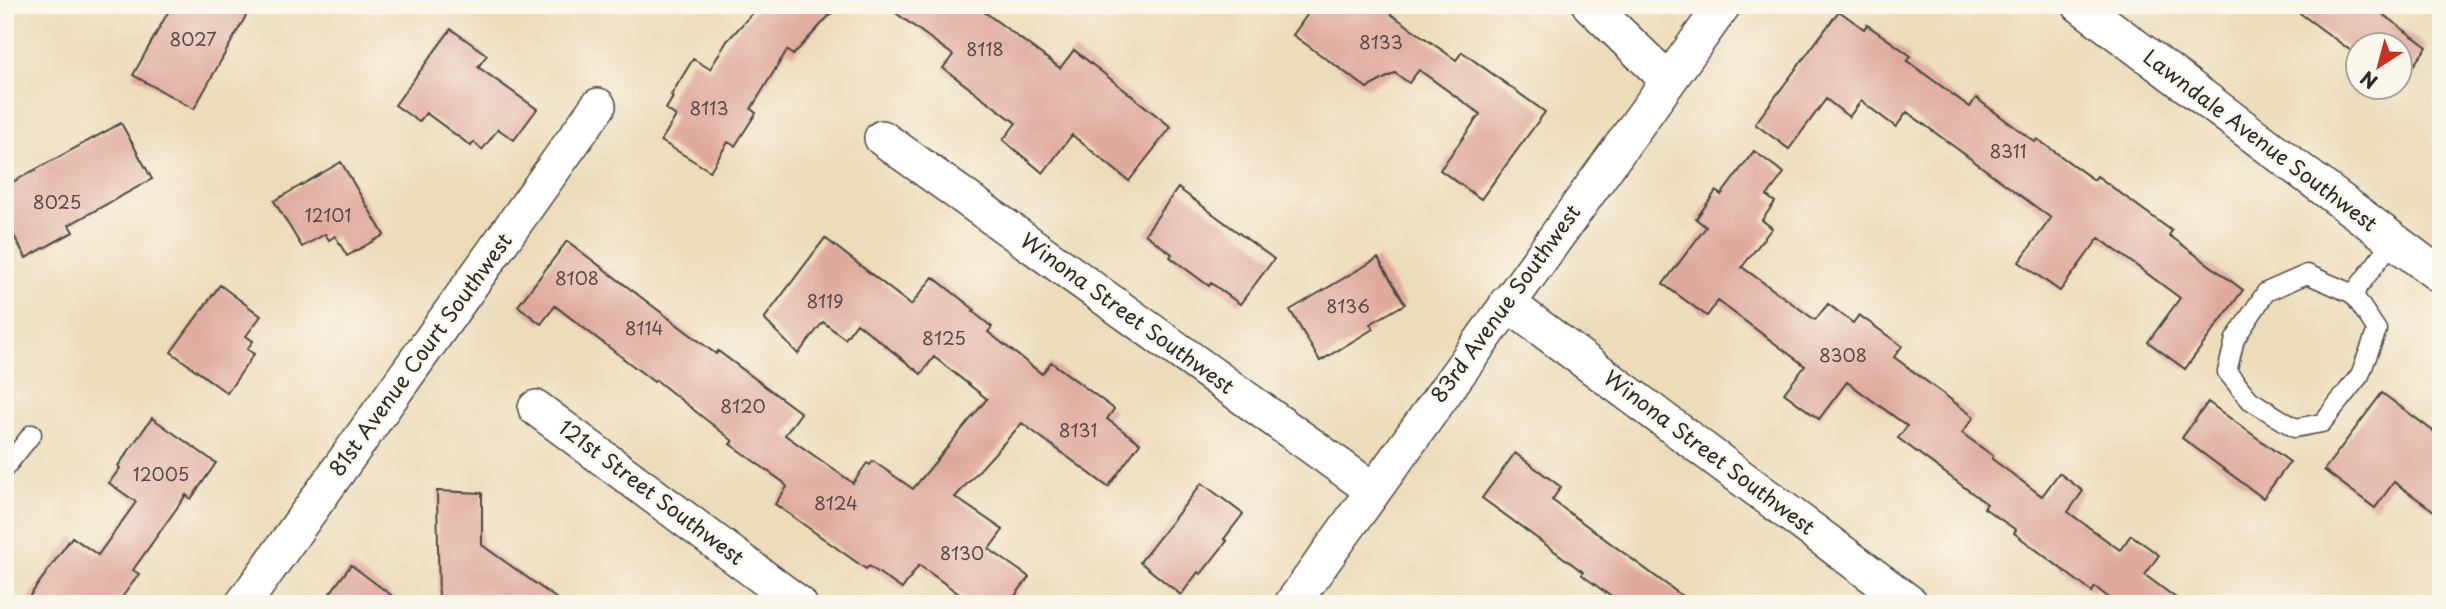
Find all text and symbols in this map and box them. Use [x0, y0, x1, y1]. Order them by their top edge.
house number: 8027 [170, 25, 216, 52]
house number: 8133 [1359, 28, 1403, 55]
north arrow [2344, 32, 2414, 102]
house number: 8118 [966, 35, 1004, 62]
street label: Lawndale Avenue Southwest [2137, 41, 2385, 238]
text: N [2354, 65, 2383, 96]
house number: 8113 [689, 94, 729, 121]
house number: 8311 [1989, 137, 2027, 164]
house number: 8025 [33, 188, 81, 215]
street label: 83rd Avenue Southwest [1421, 197, 1587, 409]
house number: 12101 [305, 201, 351, 228]
street label: Winona Street Southwest [1015, 224, 1242, 401]
street label: 81st Avenue Court Southwest [320, 225, 519, 482]
house number: 8108 [555, 264, 599, 291]
house number: 8119 [806, 287, 844, 314]
house number: 8136 [1326, 292, 1370, 319]
house number: 8114 [625, 314, 663, 341]
house number: 8125 [922, 324, 966, 351]
house number: 8308 [1819, 341, 1867, 368]
street label: Winona Street Southwest [1598, 361, 1823, 542]
house number: 8120 [720, 392, 766, 419]
street label: 121st Street Southwest [553, 411, 752, 572]
house number: 8131 [1059, 416, 1097, 443]
house number: 12005 [133, 460, 189, 487]
house number: 8124 [814, 489, 858, 516]
house number: 8130 [940, 539, 984, 566]

